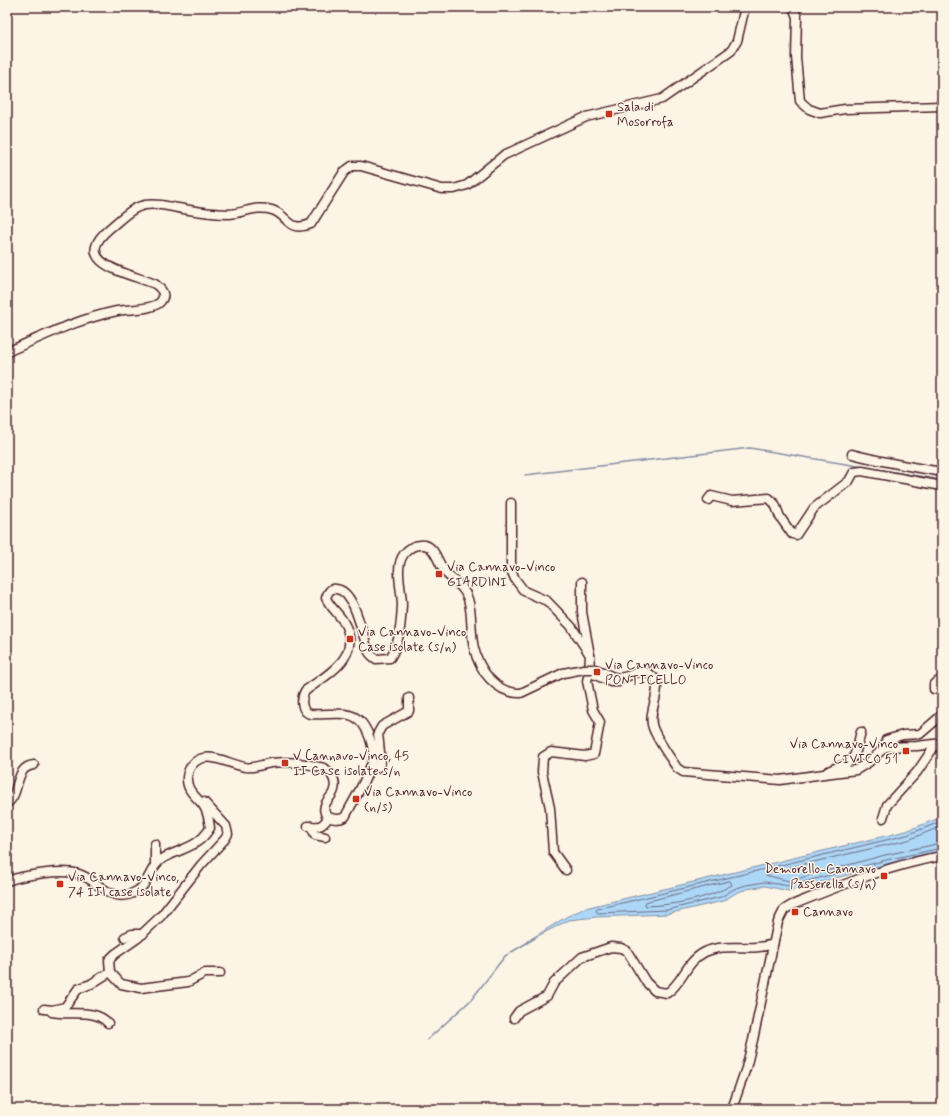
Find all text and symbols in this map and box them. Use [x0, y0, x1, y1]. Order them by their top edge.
place label: Sala di Mosorrofa [617, 99, 674, 131]
marker: Sala di Mosorrofa [604, 109, 614, 119]
place label: Via Cannavo-Vinco GIARDINI [447, 559, 555, 591]
marker: Via Cannavo-Vinco GIARDINI [434, 569, 444, 579]
place label: Via Cannavo-Vinco Case isolate (s/n) [358, 624, 466, 656]
marker: Via Cannavo-Vinco Case isolate (s/n) [345, 634, 355, 644]
place label: Via Cannavo-Vinco PONTICELLO [605, 657, 713, 689]
marker: Via Cannavo-Vinco PONTICELLO [592, 667, 602, 677]
place label: Via Cannavo-Vinco CIVICO 51 [790, 736, 898, 768]
marker: Via Cannavo-Vinco CIVICO 51 [901, 746, 911, 756]
place label: V Cannavo-Vinco, 45 II Case isolate s/n [293, 748, 409, 780]
marker: V Cannavo-Vinco, 45 II Case isolate s/n [280, 758, 290, 768]
place label: Via Cannavo-Vinco (n/s) [364, 784, 472, 816]
marker: Via Cannavo-Vinco (n/s) [351, 794, 361, 804]
place label: Demorello-Cannavo Passerella (s/n) [764, 861, 876, 893]
place label: Via Cannavo-Vinco, 74 III case isolate [68, 869, 179, 901]
marker: Demorello-Cannavo Passerella (s/n) [879, 871, 889, 881]
marker: Via Cannavo-Vinco, 74 III case isolate [55, 879, 65, 889]
place label: Cannavo [803, 904, 853, 921]
marker: Cannavo [790, 907, 800, 917]

